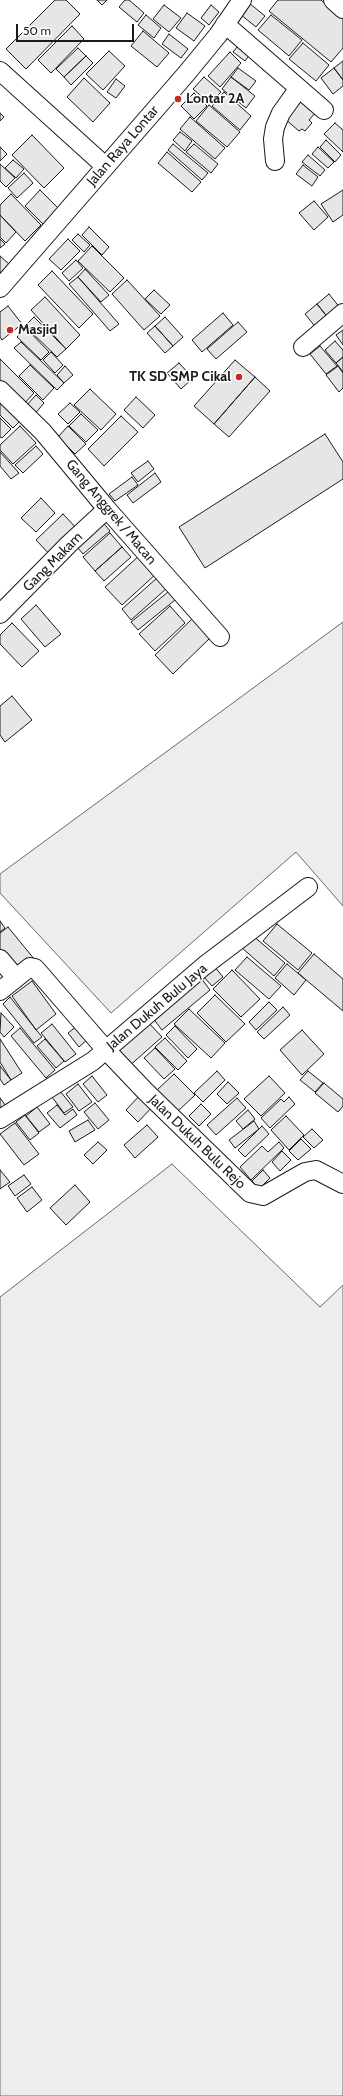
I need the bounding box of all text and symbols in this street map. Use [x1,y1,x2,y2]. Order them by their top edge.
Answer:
scale bar [18,16,136,42]
text: 50 m [23,23,51,38]
place label: Lontar 2A [186,91,244,107]
marker: Lontar 2A [173,94,183,104]
street label: Jalan Raya Lontar [84,102,162,190]
place label: Masjid [18,322,57,338]
marker: Masjid [5,325,15,335]
place label: TK SD SMP Cikal [129,369,231,385]
marker: TK SD SMP Cikal [234,372,244,382]
street label: Gang Anggrek / Macan [62,456,160,568]
street label: Gang Makam [20,529,86,595]
street label: Jalan Dukuh Bulu Jaya [103,960,211,1054]
street label: Jalan Dukuh Bulu Rejo [145,1091,249,1193]

